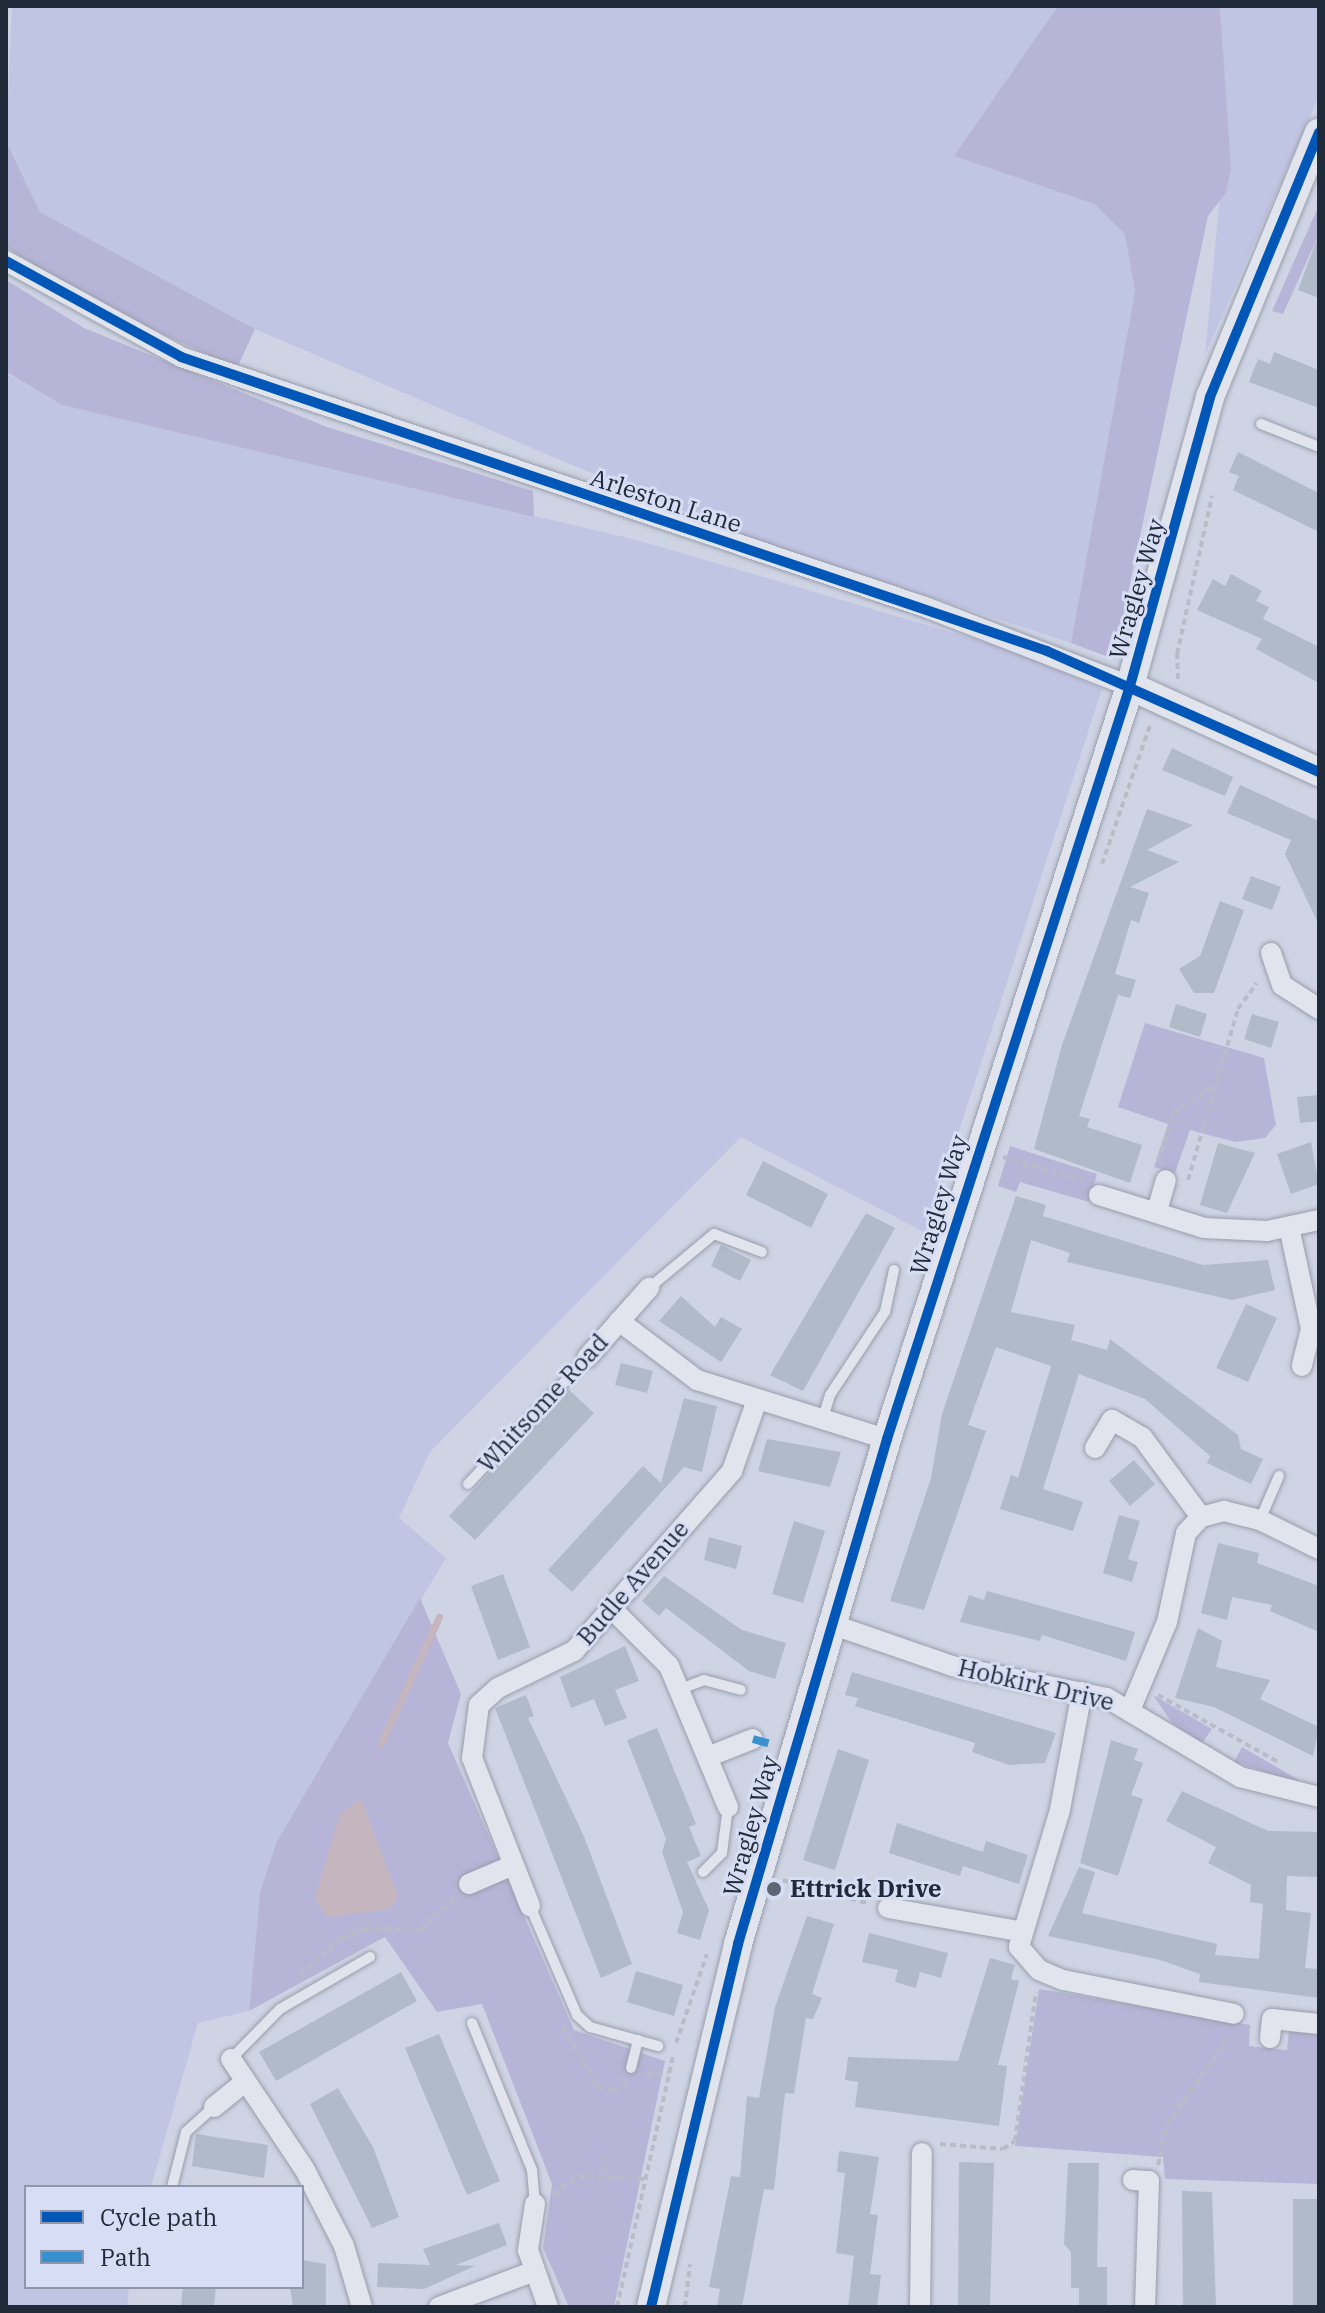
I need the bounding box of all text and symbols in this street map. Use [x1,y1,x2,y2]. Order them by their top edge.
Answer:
street label: Arleston Lane [587,463,745,539]
street label: Wragley Way [1103,515,1171,663]
street label: Wragley Way [904,1131,974,1279]
street label: Whitsome Road [472,1328,614,1478]
street label: Budle Avenue [571,1515,695,1651]
street label: Hobkirk Drive [955,1653,1117,1717]
street label: Wragley Way [717,1752,785,1900]
place label: Ettrick Drive [790,1875,942,1903]
marker: Ettrick Drive [765,1880,783,1898]
legend [24,2185,304,2289]
text: Cycle path [100,2201,217,2233]
text: Path [100,2241,151,2273]

